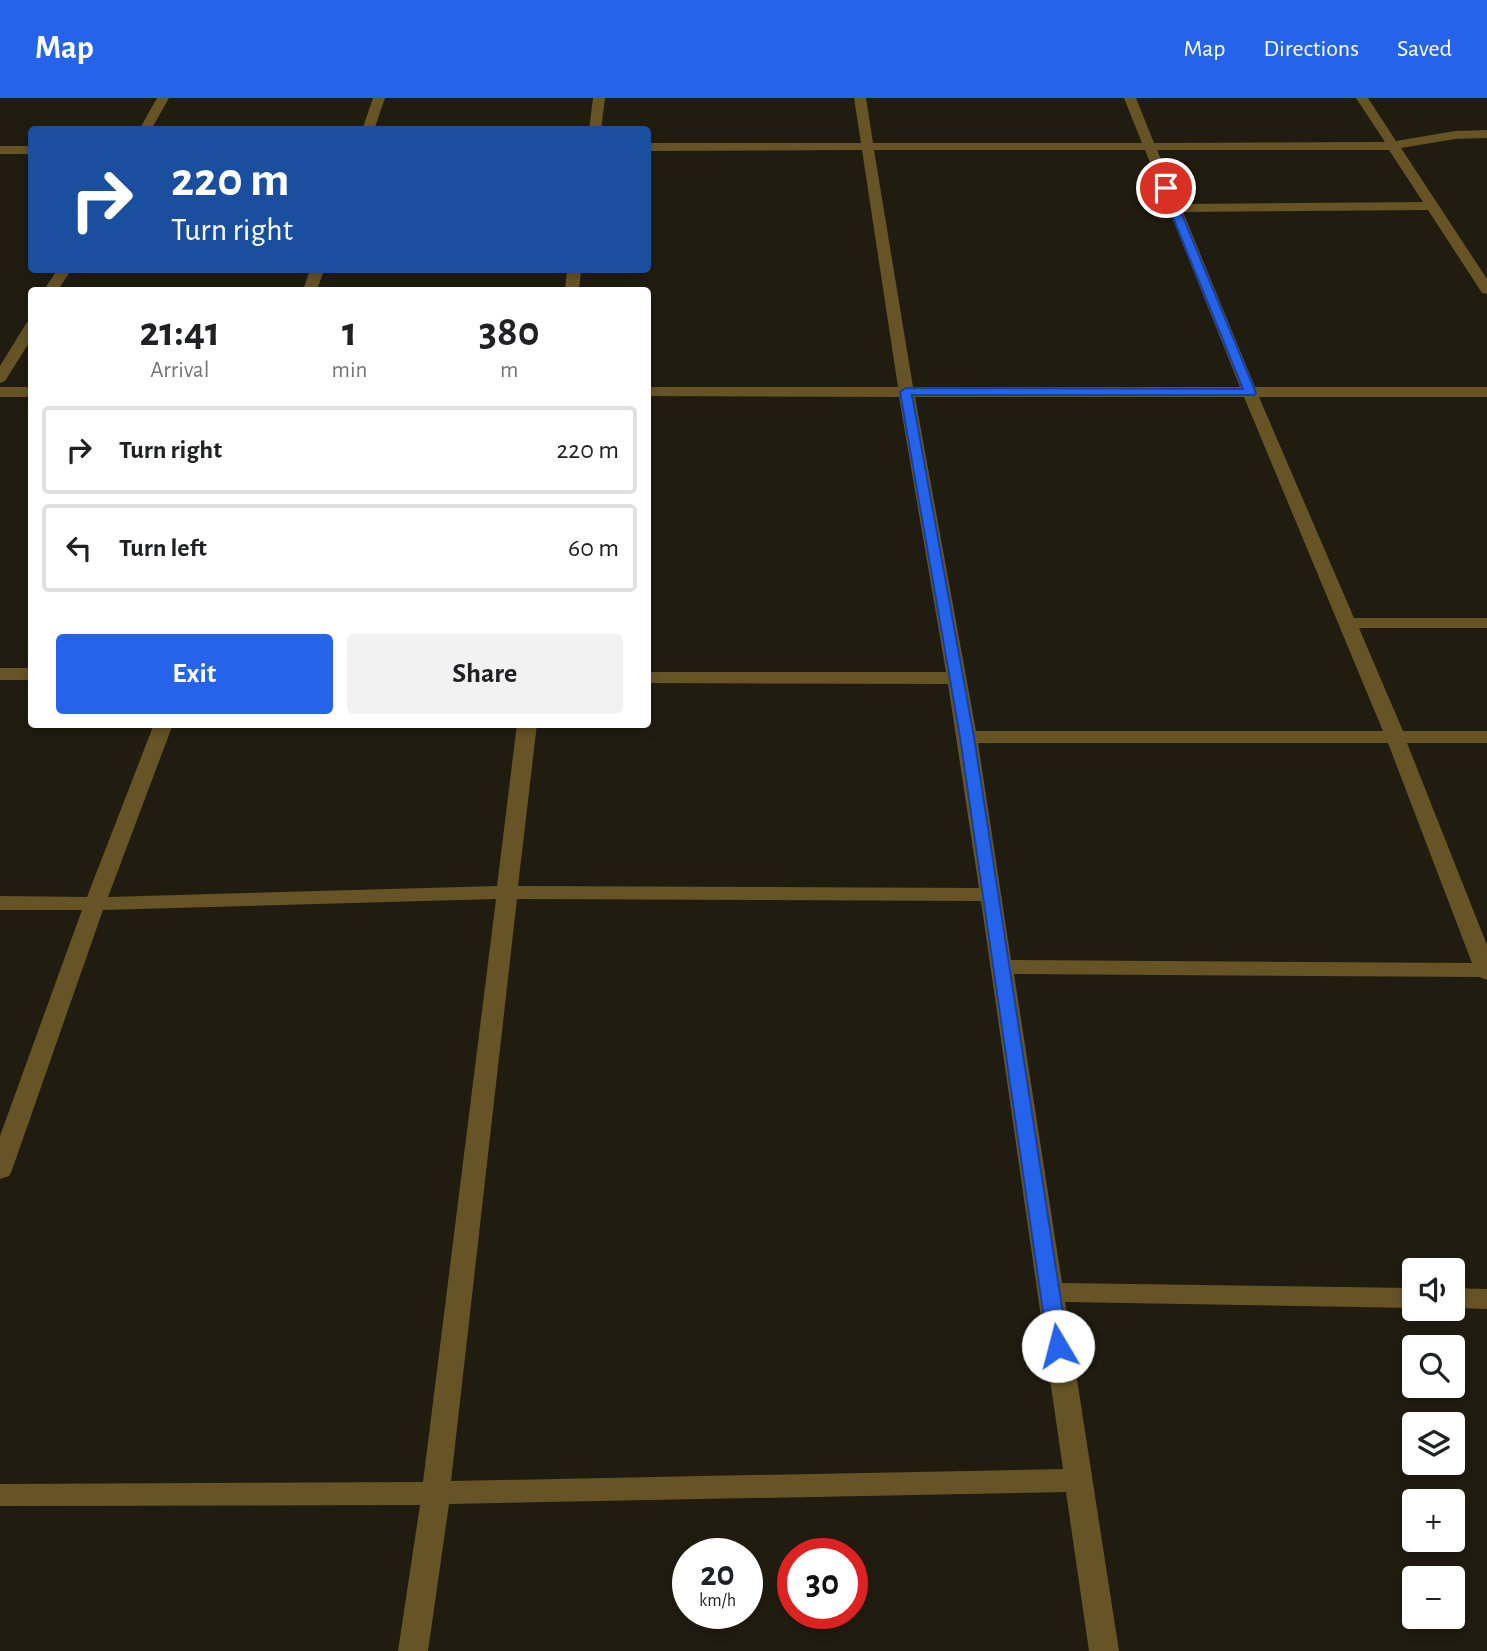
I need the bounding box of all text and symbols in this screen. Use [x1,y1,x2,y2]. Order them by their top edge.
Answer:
text: Map [35,32,94,65]
text: Map [1183,37,1225,61]
text: Directions [1263,37,1359,61]
text: Saved [1397,37,1452,61]
icon: right [56,154,147,245]
text: 220 m [171,156,290,205]
pin [1136,158,1196,218]
icon: arrive [1147,169,1185,207]
text: Turn right [171,214,293,246]
text: 21:41 [139,311,220,353]
text: 1 [342,311,357,353]
text: 380 [479,311,540,353]
text: Arrival [150,359,209,382]
text: min [332,359,367,382]
text: m [500,359,518,382]
icon: right [60,431,98,469]
text: Turn right [119,437,222,463]
text: 220 m [557,437,619,463]
icon: left [60,529,98,567]
text: Turn left [119,535,207,561]
text: 60 m [568,535,619,561]
button: Exit [56,634,333,714]
button: Share [347,634,623,714]
map controls [1402,1258,1465,1629]
button: sound [1402,1258,1465,1321]
position arrow [1021,1309,1095,1383]
button: search [1402,1335,1465,1398]
button: layers [1402,1412,1465,1475]
button: + [1402,1489,1465,1552]
speed limit sign: 30 [777,1538,868,1629]
text: 20 [700,1557,735,1592]
button: − [1402,1566,1465,1629]
text: km/h [699,1592,736,1610]

